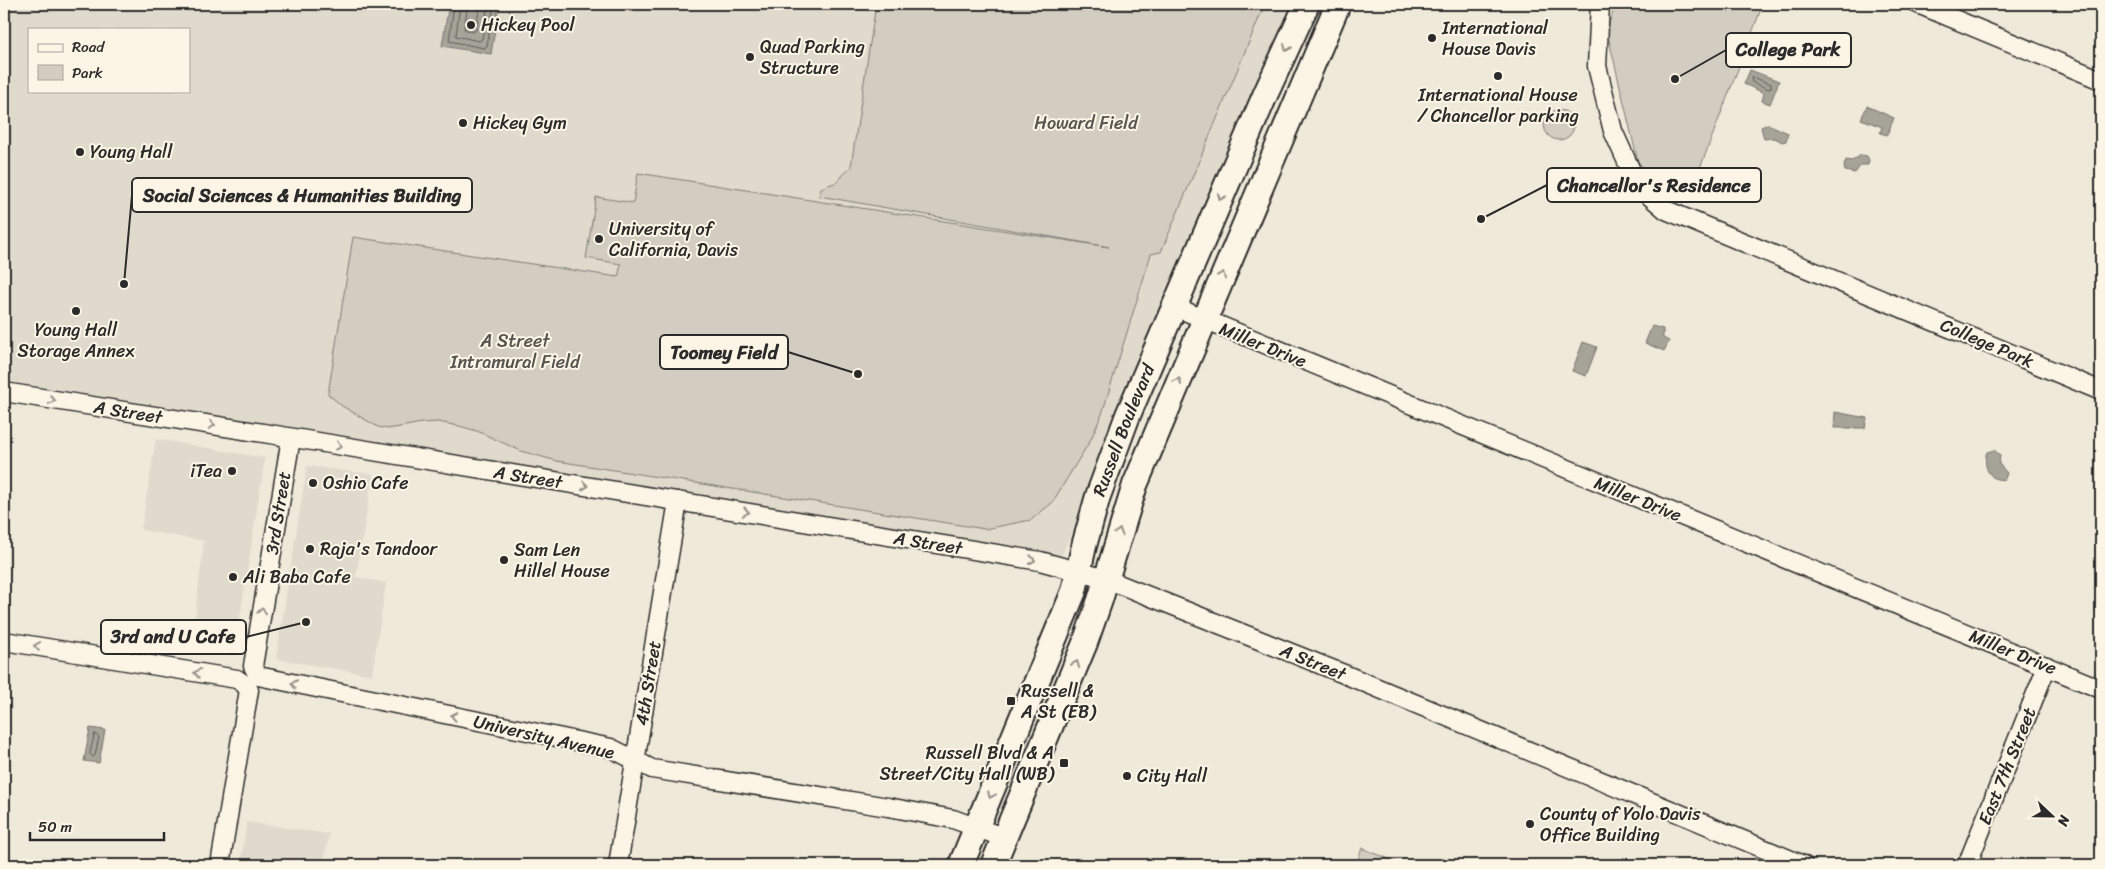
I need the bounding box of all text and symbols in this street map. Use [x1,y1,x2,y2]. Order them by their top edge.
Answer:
place label: Hickey Pool [481,9,575,41]
place label: International House Davis [1441,12,1549,65]
marker: Hickey Pool [465,19,477,31]
legend [28,28,190,92]
place label: Quad Parking Structure [760,31,865,84]
marker: International House Davis [1426,32,1438,44]
callout: College Park [1726,33,1851,67]
text: College Park [1735,33,1841,66]
text: Road [72,34,105,60]
one-way arrow [1282,43,1293,52]
marker: Quad Parking Structure [744,51,756,63]
text: Park [72,60,103,86]
marker: International House / Chancellor parking [1492,70,1504,82]
place label: International House / Chancellor parking [1417,79,1579,132]
place label: Hickey Gym [473,107,567,139]
park label: Howard Field [1034,107,1139,139]
marker: Hickey Gym [457,117,469,129]
place label: Young Hall [90,136,173,168]
marker: Young Hall [74,146,86,158]
callout: Chancellor's Residence [1547,168,1761,202]
text: Chancellor's Residence [1556,169,1751,202]
callout: Social Sciences & Humanities Building [132,178,472,212]
text: Social Sciences & Humanities Building [142,179,462,212]
one-way arrow [1217,192,1228,201]
place label: University of California, Davis [609,213,739,266]
marker: University of California, Davis [593,233,605,245]
one-way arrow [1216,271,1227,280]
marker: Young Hall Storage Annex [70,305,82,317]
street label: College Park [1935,309,2039,377]
street label: Miller Drive [1214,313,1312,377]
place label: Young Hall Storage Annex [18,314,135,367]
park label: A Street Intramural Field [449,325,581,378]
callout: Toomey Field [660,335,788,369]
text: Toomey Field [670,336,780,369]
street label: Russell Boulevard [1083,357,1165,501]
one-way arrow [1172,377,1183,386]
street label: A Street [91,391,165,433]
one-way arrow [47,395,56,405]
one-way arrow [209,419,217,430]
one-way arrow [334,440,343,450]
place label: iTea [190,455,222,487]
street label: A Street [491,456,565,498]
marker: iTea [226,465,238,477]
place label: Oshio Cafe [323,467,409,499]
street label: Miller Drive [1589,467,1687,531]
street label: 3rd Street [256,469,300,557]
marker: Oshio Cafe [307,477,319,489]
one-way arrow [582,480,590,491]
one-way arrow [741,507,750,517]
street label: A Street [891,522,965,564]
one-way arrow [1114,528,1124,537]
place label: Raja's Tandoor [320,533,439,565]
place label: Sam Len Hillel House [514,534,610,587]
marker: Raja's Tandoor [304,543,316,555]
marker: Sam Len Hillel House [498,554,510,566]
one-way arrow [1028,554,1036,564]
place label: Ali Baba Cafe [242,561,351,593]
marker: Ali Baba Cafe [227,571,239,583]
one-way arrow [256,607,267,615]
callout: 3rd and U Cafe [101,620,246,654]
text: 3rd and U Cafe [110,620,236,653]
street label: Miller Drive [1964,620,2062,684]
street label: A Street [1274,634,1352,690]
street label: 4th Street [626,638,671,728]
one-way arrow [33,642,41,652]
one-way arrow [1071,660,1081,668]
one-way arrow [193,668,202,678]
place label: Russell & A St (EB) [1020,675,1097,728]
one-way arrow [290,679,299,689]
marker: Russell & A St (EB) [1005,695,1017,707]
street label: East 7th Street [1969,702,2045,830]
street label: University Avenue [470,705,618,769]
one-way arrow [449,711,458,722]
place label: Russell Blvd & A Street/City Hall (WB) [879,737,1056,790]
marker: Russell Blvd & A Street/City Hall (WB) [1058,757,1070,769]
place label: City Hall [1137,760,1208,792]
marker: City Hall [1121,770,1133,782]
one-way arrow [986,790,997,799]
north arrow [2028,792,2078,842]
place label: County of Yolo Davis Office Building [1540,798,1701,851]
scale bar [30,809,164,841]
text: N [2050,811,2077,830]
text: 50 m [38,814,73,840]
marker: County of Yolo Davis Office Building [1524,818,1536,830]

